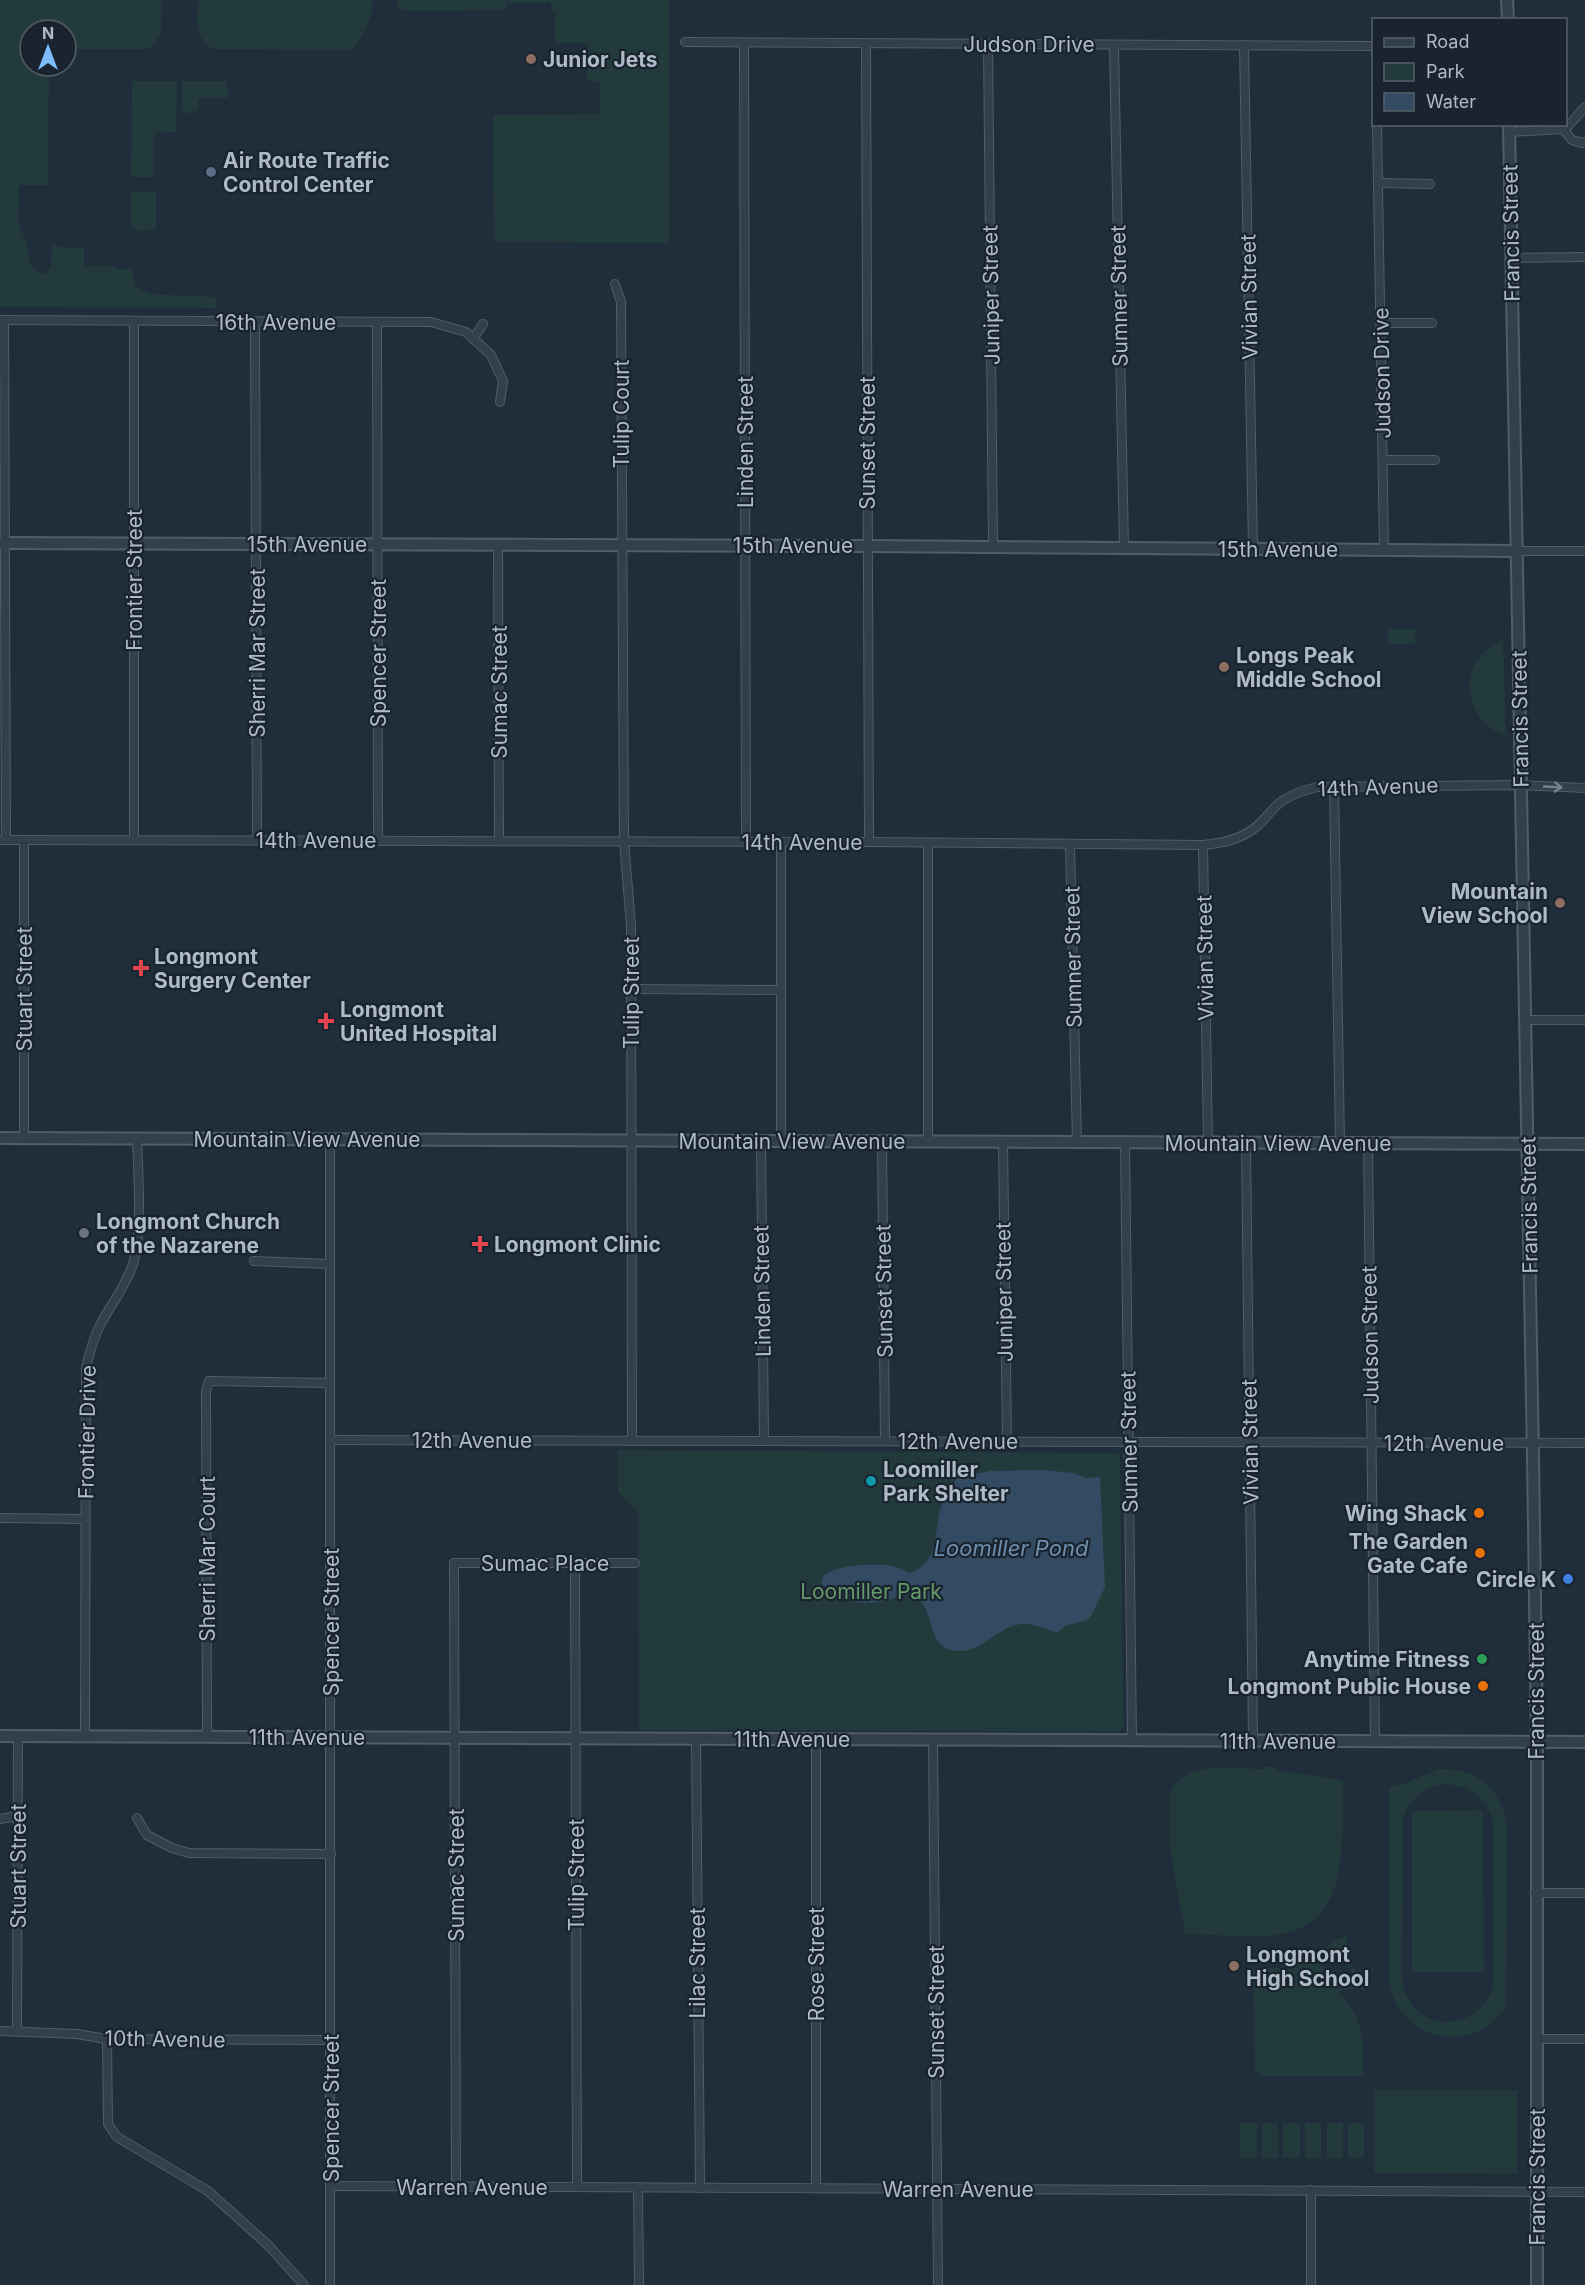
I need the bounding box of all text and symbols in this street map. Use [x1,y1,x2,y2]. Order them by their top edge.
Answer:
north arrow [18,18,78,78]
legend [1372,18,1567,126]
text: N [42,23,54,43]
text: Road [1426,31,1469,52]
street label: Judson Drive [963,32,1095,57]
place label: Junior Jets [543,47,658,72]
marker: Junior Jets [524,52,538,66]
text: Park [1426,61,1465,82]
text: Water [1426,91,1476,112]
place label: Air Route Traffic Control Center [223,148,390,197]
street label: Francis Street [1497,164,1525,302]
marker: Air Route Traffic Control Center [204,165,218,179]
street label: Juniper Street [977,225,1005,365]
street label: Sumner Street [1105,225,1133,367]
street label: Vivian Street [1235,234,1263,360]
street label: Judson Drive [1368,307,1396,439]
street label: 16th Avenue [216,310,336,335]
street label: Tulip Court [609,359,634,468]
street label: Linden Street [733,376,758,508]
street label: Sunset Street [855,376,880,510]
street label: Frontier Street [122,509,147,651]
street label: 15th Avenue [247,532,367,557]
street label: 15th Avenue [733,533,853,558]
street label: 15th Avenue [1218,537,1338,562]
street label: Sherri Mar Street [245,568,270,738]
street label: Spencer Street [366,579,391,727]
street label: Sumac Street [487,625,512,759]
place label: Longs Peak Middle School [1236,643,1382,692]
street label: Francis Street [1506,650,1534,788]
marker: Longs Peak Middle School [1217,660,1231,674]
street label: 14th Avenue [1317,772,1439,802]
one-way arrow [1543,781,1563,792]
street label: 14th Avenue [255,828,377,853]
street label: 14th Avenue [741,830,863,855]
place label: Mountain View School [1421,879,1548,928]
street label: Sumner Street [1059,886,1087,1028]
street label: Vivian Street [1191,895,1219,1021]
marker: Mountain View School [1553,896,1567,910]
street label: Stuart Street [12,926,37,1051]
street label: Tulip Street [619,937,644,1049]
place label: Longmont Surgery Center [154,944,311,993]
marker: Longmont Surgery Center [132,959,150,977]
place label: Longmont United Hospital [340,997,497,1046]
marker: Longmont United Hospital [317,1012,335,1030]
street label: Mountain View Avenue [194,1127,420,1152]
street label: Mountain View Avenue [679,1129,905,1154]
street label: Mountain View Avenue [1165,1131,1391,1156]
street label: Francis Street [1515,1136,1543,1274]
place label: Longmont Church of the Nazarene [96,1209,280,1258]
street label: Juniper Street [990,1222,1018,1362]
street label: Sunset Street [870,1224,898,1358]
street label: Linden Street [748,1225,776,1357]
marker: Longmont Church of the Nazarene [77,1226,91,1240]
place label: Longmont Clinic [494,1232,661,1257]
marker: Longmont Clinic [471,1235,489,1253]
street label: Judson Street [1356,1265,1384,1404]
street label: Frontier Drive [73,1365,101,1499]
street label: Sumner Street [1115,1371,1143,1513]
street label: Vivian Street [1236,1379,1264,1505]
street label: 12th Avenue [412,1428,532,1453]
street label: 12th Avenue [898,1429,1018,1454]
street label: 12th Avenue [1384,1431,1504,1456]
place label: Loomiller Park Shelter [883,1457,1009,1506]
marker: Loomiller Park Shelter [864,1474,878,1488]
street label: Sherri Mar Court [195,1476,220,1642]
place label: Wing Shack [1345,1501,1468,1526]
marker: Wing Shack [1472,1506,1486,1520]
place label: The Garden Gate Cafe [1349,1529,1468,1578]
water label: Loomiller Pond [934,1535,1089,1561]
marker: The Garden Gate Cafe [1473,1546,1487,1560]
street label: Spencer Street [319,1548,344,1696]
street label: Sumac Place [481,1551,609,1576]
place label: Circle K [1476,1567,1556,1592]
marker: Circle K [1561,1572,1575,1586]
park label: Loomiller Park [800,1579,942,1604]
street label: Francis Street [1524,1622,1549,1760]
place label: Anytime Fitness [1304,1647,1470,1672]
marker: Anytime Fitness [1475,1652,1489,1666]
place label: Longmont Public House [1228,1674,1471,1699]
marker: Longmont Public House [1476,1679,1490,1693]
street label: 11th Avenue [249,1725,365,1750]
street label: 11th Avenue [734,1727,850,1752]
street label: 11th Avenue [1220,1729,1336,1754]
street label: Stuart Street [6,1803,31,1928]
street label: Sumac Street [444,1808,469,1942]
street label: Tulip Street [564,1819,589,1931]
street label: Lilac Street [685,1907,710,2019]
street label: Rose Street [804,1907,829,2021]
place label: Longmont High School [1246,1942,1369,1991]
street label: Sunset Street [924,1945,949,2079]
marker: Longmont High School [1227,1959,1241,1973]
street label: 10th Avenue [104,2025,226,2053]
street label: Spencer Street [319,2034,344,2182]
street label: Francis Street [1525,2108,1550,2246]
street label: Warren Avenue [396,2175,548,2200]
street label: Warren Avenue [882,2177,1034,2202]

